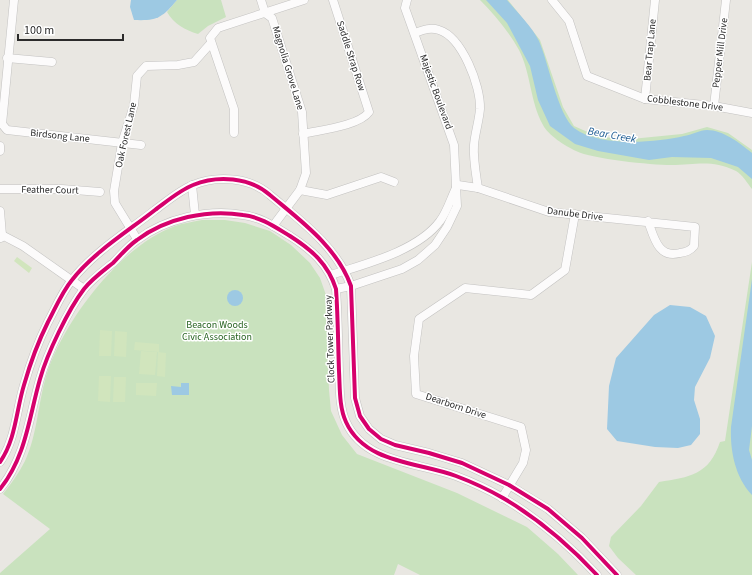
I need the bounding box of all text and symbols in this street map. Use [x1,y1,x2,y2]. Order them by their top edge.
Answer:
scale bar [18,16,123,42]
street label: Pepper Mill Drive [709,17,731,89]
street label: Bear Trap Lane [640,18,660,82]
street label: Saddle Strap Row [333,19,369,93]
text: 100 m [24,22,54,39]
street label: Magnolia Grove Lane [269,24,307,112]
street label: Majestic Boulevard [416,53,456,131]
street label: Cobblestone Drive [646,91,724,115]
street label: Oak Forest Lane [112,101,140,169]
water label: Bear Creek [587,123,638,147]
street label: Birdsong Lane [30,126,90,146]
street label: Feather Court [21,183,79,198]
street label: Danube Drive [546,204,604,224]
street label: Clock Tower Parkway [321,294,339,383]
park label: Beacon Woods Civic Association [182,318,252,344]
street label: Dearborn Drive [424,390,488,422]

